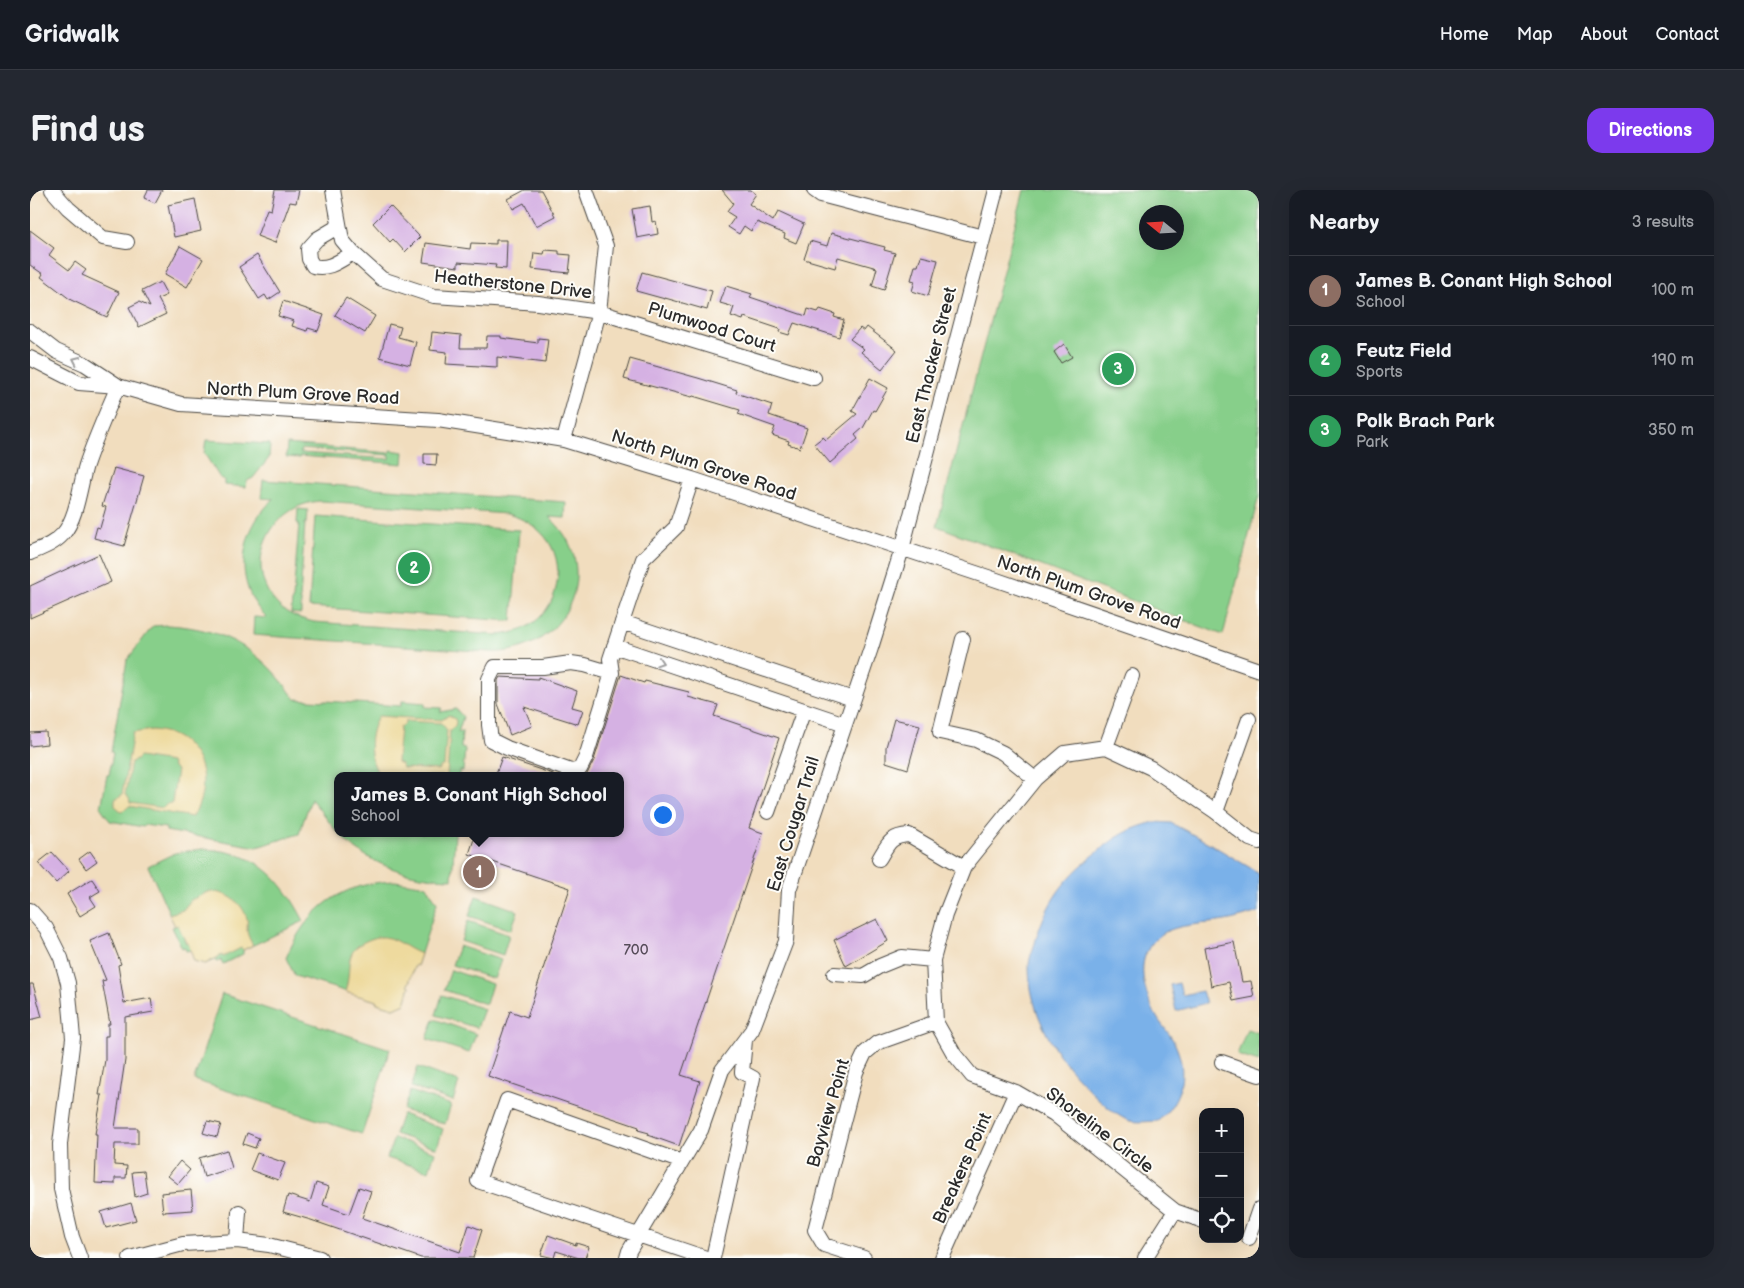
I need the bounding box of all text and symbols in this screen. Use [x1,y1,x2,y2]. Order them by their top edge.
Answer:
text: Gridwalk [25,20,119,49]
text: Home [1440,24,1489,45]
text: Map [1517,24,1553,45]
text: About [1581,24,1628,45]
text: Contact [1656,24,1719,45]
button: Directions [1587,108,1714,153]
text: Find us [30,109,145,152]
north arrow [1139,205,1184,250]
text: Nearby [1309,210,1379,235]
text: 3 results [1632,213,1694,232]
street label: Heatherstone Drive [433,266,593,303]
text: James B. Conant High School [1356,270,1612,293]
text: 1 [1322,281,1328,300]
text: 100 m [1651,281,1694,300]
street label: East Thacker Street [902,284,961,446]
text: School [1356,293,1405,312]
street label: Plumwood Court [645,298,779,357]
text: Feutz Field [1356,340,1452,363]
pin: 3 [1102,350,1134,388]
text: 2 [1320,351,1330,370]
text: 190 m [1652,351,1694,370]
one-way arrow [73,356,82,366]
text: Sports [1356,363,1403,382]
street label: North Plum Grove Road [206,378,400,409]
text: Polk Brach Park [1356,410,1495,433]
text: 3 [1320,421,1330,440]
text: 350 m [1648,421,1694,440]
street label: North Plum Grove Road [609,426,799,505]
text: Park [1356,433,1388,452]
pin: 2 [398,549,430,587]
street label: North Plum Grove Road [994,551,1184,634]
one-way arrow [655,656,664,666]
street label: East Cougar Trail [763,754,824,894]
popup [334,772,624,837]
text: James B. Conant High School [351,784,607,807]
your location [650,802,676,828]
text: School [351,807,400,826]
pin: 1 [463,853,495,891]
house number: 700 [623,941,649,960]
street label: Bayview Point [803,1056,854,1170]
street label: Shoreline Circle [1042,1083,1158,1178]
map controls [1199,1108,1244,1243]
button: + [1199,1108,1244,1153]
street label: Breakers Point [929,1109,997,1227]
button: − [1199,1153,1244,1198]
button: locate [1199,1198,1244,1243]

